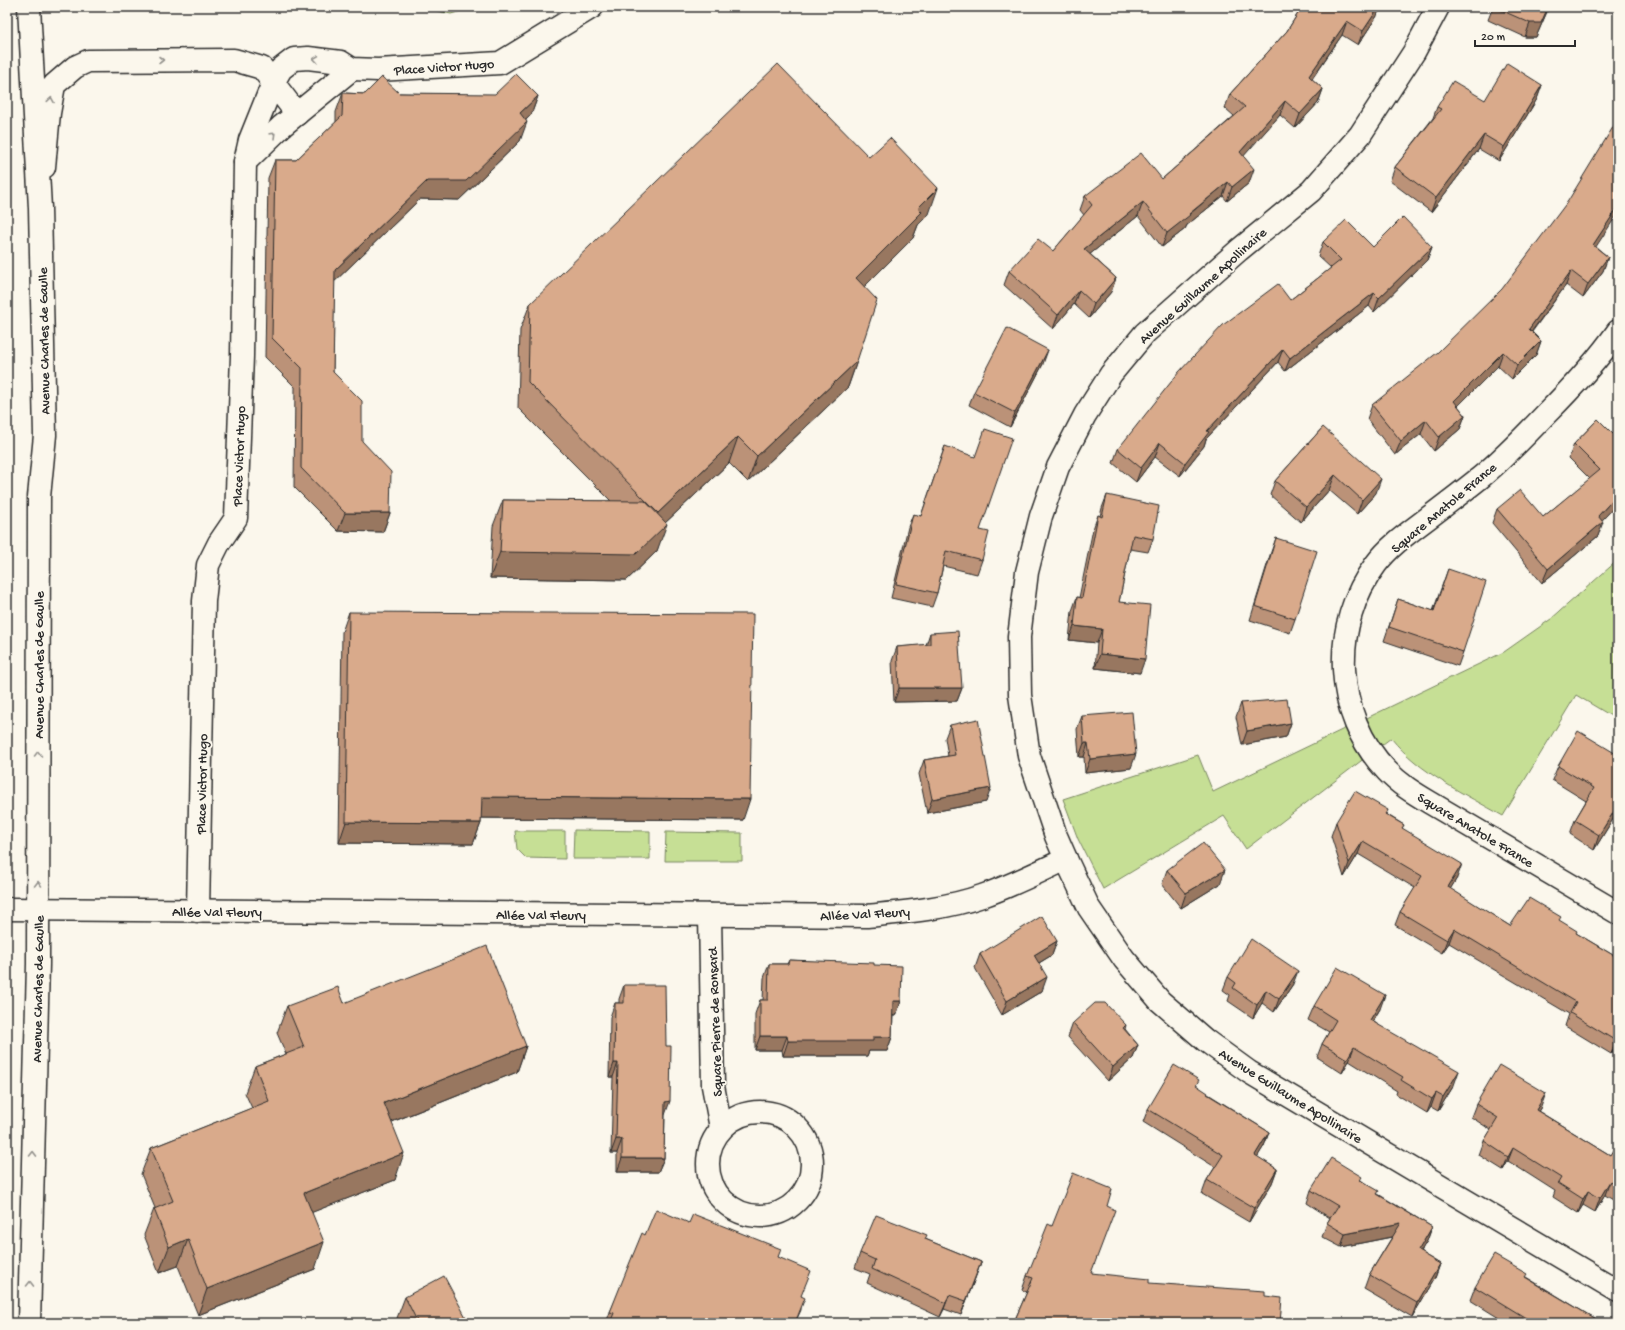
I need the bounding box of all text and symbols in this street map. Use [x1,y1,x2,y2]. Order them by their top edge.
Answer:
scale bar [1475,22,1575,48]
text: 20 m [1481,31,1506,45]
one-way arrow [313,55,319,64]
one-way arrow [158,56,164,64]
street label: Place Victor Hugo [392,57,495,81]
one-way arrow [46,97,55,103]
one-way arrow [268,132,276,140]
street label: Avenue Guillaume Apollinaire [1136,224,1272,349]
street label: Avenue Charles de Gaulle [36,266,55,415]
street label: Place Victor Hugo [230,406,251,508]
street label: Square Anatole France [1388,459,1501,558]
street label: Avenue Charles de Gaulle [32,591,49,739]
street label: Place Victor Hugo [194,734,213,835]
one-way arrow [34,751,42,757]
street label: Square Anatole France [1414,790,1537,873]
one-way arrow [34,881,42,887]
street label: Allée Val Fleury [172,905,262,922]
street label: Allée Val Fleury [820,905,911,926]
street label: Allée Val Fleury [496,908,586,925]
street label: Avenue Charles de Gaulle [30,914,49,1063]
street label: Square Pierre de Ronsard [705,945,728,1097]
street label: Avenue Guillaume Apollinaire [1215,1046,1365,1149]
one-way arrow [29,1151,37,1157]
one-way arrow [26,1281,34,1287]

